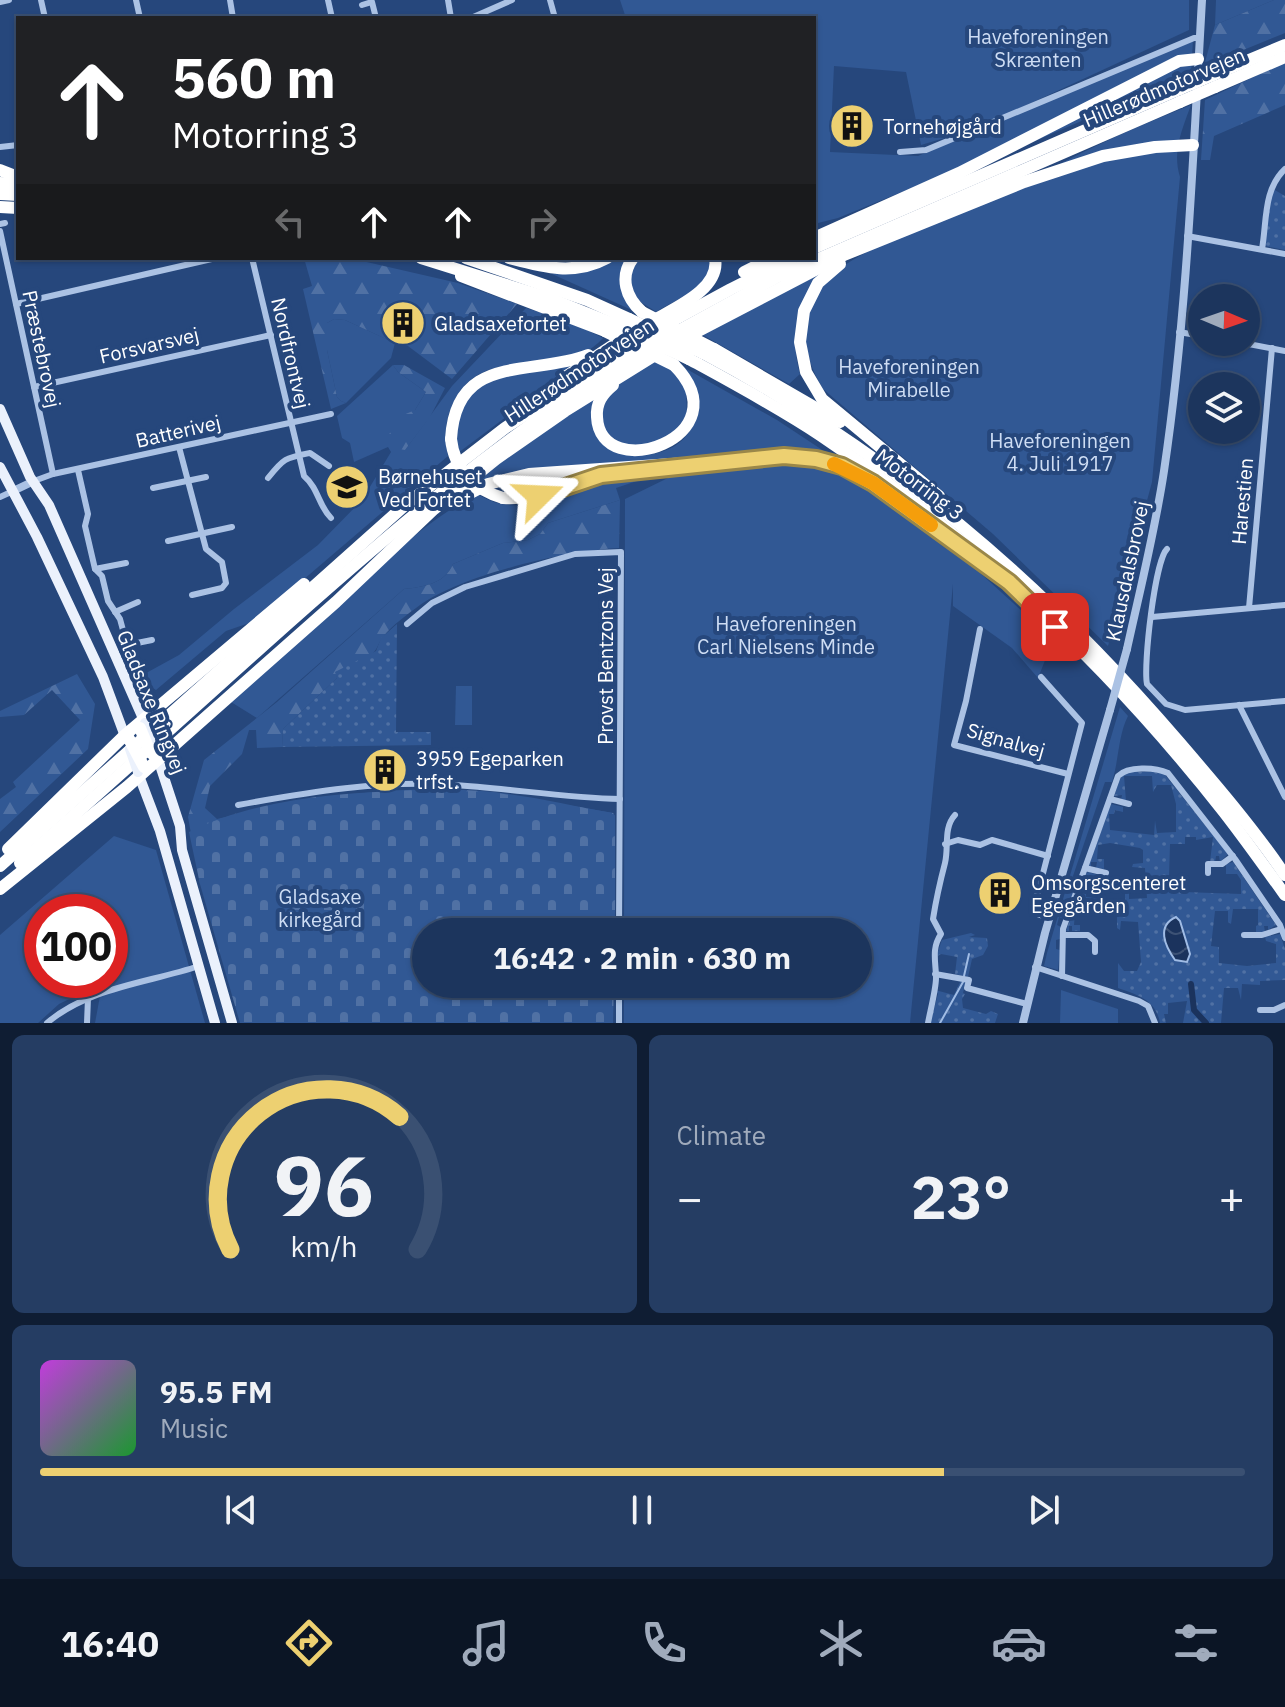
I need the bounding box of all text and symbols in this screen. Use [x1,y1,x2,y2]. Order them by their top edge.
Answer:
park label: Haveforeningen Skrænten [967,23,1109,73]
text: 560 m [172,41,336,113]
street label: Hillerødmotorvejen [1079,41,1249,133]
icon: ahead [40,48,144,152]
building icon: Tornehøjgård [828,102,876,150]
text: Motorring 3 [172,111,359,158]
place label: Tornehøjgård [883,113,1002,140]
icon: left [268,200,312,244]
icon: ahead [352,200,396,244]
icon: ahead [436,200,480,244]
icon: right [520,200,564,244]
north arrow [1188,284,1260,356]
map controls [1188,284,1260,444]
street label: Præstebrovej [16,288,68,410]
street label: Nordfrontvej [265,295,317,411]
building icon: Gladsaxefortet [379,299,427,347]
place label: Gladsaxefortet [434,310,567,337]
street label: Hillerødmotorvejen [499,311,659,429]
street label: Forsvarsvej [96,320,202,370]
park label: Haveforeningen Mirabelle [838,353,980,403]
button: layers [1188,372,1260,444]
street label: Batterivej [133,408,223,454]
park label: Haveforeningen 4. Juli 1917 [989,427,1131,477]
street label: Motorring 3 [870,442,970,526]
position arrow [497,454,581,538]
street label: Harestien [1225,456,1259,546]
school or university icon: Børnehuset Ved Fortet [323,463,371,511]
place label: Børnehuset Ved Fortet [378,463,483,513]
street label: Klausdalsbrovej [1099,498,1155,644]
street label: Provst Bentzons Vej [592,567,619,745]
pin [1021,593,1089,661]
icon: arrive [1033,605,1077,649]
park label: Haveforeningen Carl Nielsens Minde [697,610,875,660]
street label: Gladsaxe Ringvej [111,626,193,778]
street label: Signalvej [964,716,1048,764]
place label: 3959 Egeparken trfst. [416,745,564,795]
building icon: 3959 Egeparken trfst. [361,746,409,794]
building icon: Omsorgscenteret Egegården [976,869,1024,917]
place label: Omsorgscenteret Egegården [1031,869,1186,919]
park label: Gladsaxe kirkegård [278,883,362,933]
speed limit sign: 100 [24,894,128,998]
text: 16:42 · 2 min · 630 m [493,938,791,977]
text: Climate [677,1118,766,1152]
text: 96 [274,1131,374,1239]
text: 23° [911,1157,1011,1236]
text: − [677,1169,703,1226]
text: + [1219,1169,1245,1226]
text: km/h [291,1228,358,1265]
text: 95.5 FM [160,1372,273,1411]
text: Music [160,1411,228,1445]
icon: previous [219,1488,263,1532]
icon: pause [620,1488,664,1532]
icon: next [1022,1488,1066,1532]
icon: directions [281,1615,337,1671]
icon: music [458,1615,514,1671]
icon: phone [636,1615,692,1671]
icon: climate [813,1615,869,1671]
icon: car [991,1615,1047,1671]
icon: filters [1168,1615,1224,1671]
text: 16:40 [61,1620,159,1667]

